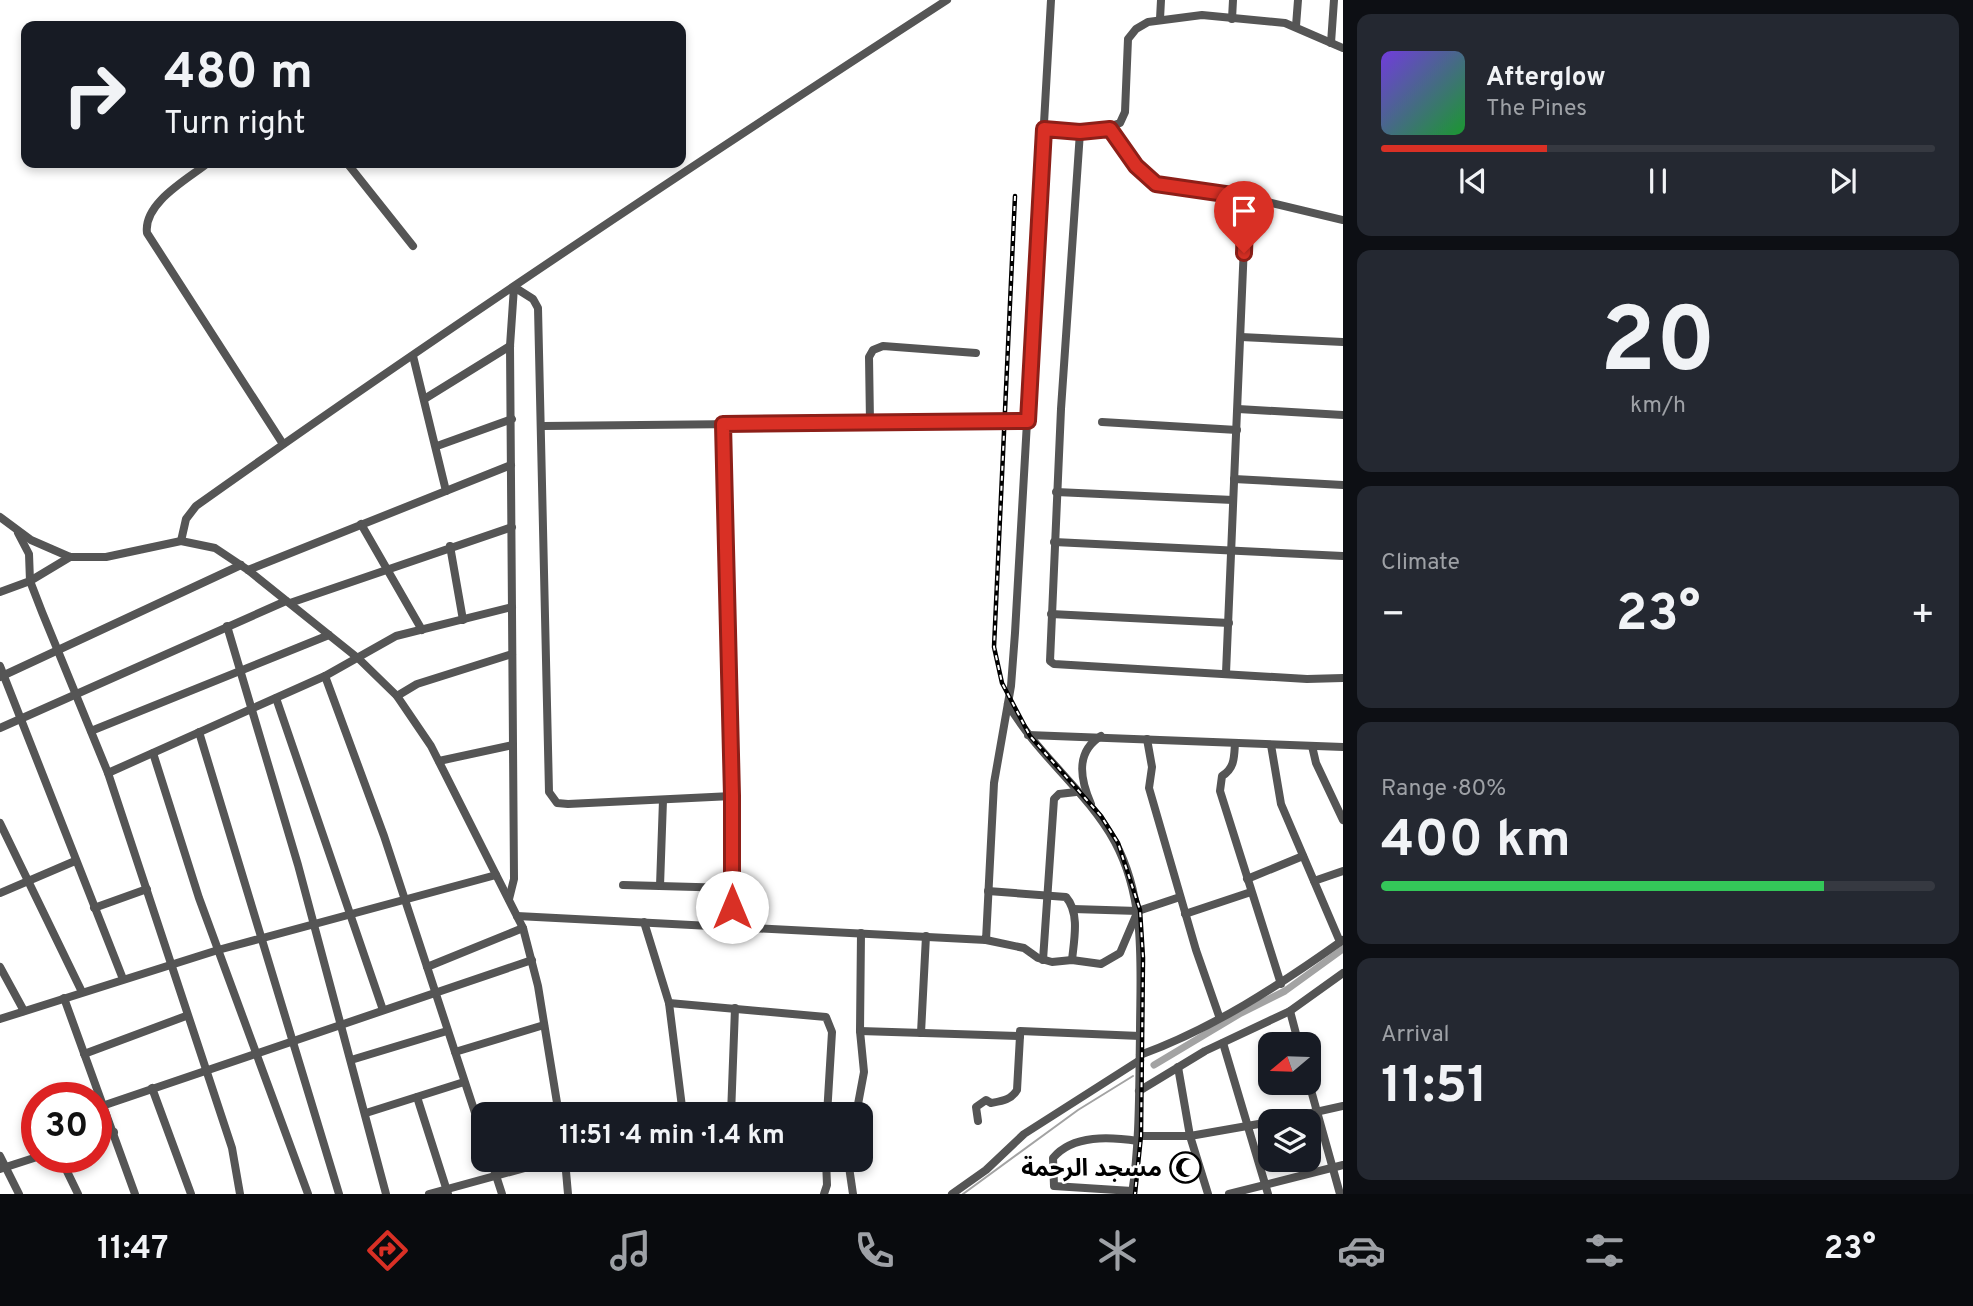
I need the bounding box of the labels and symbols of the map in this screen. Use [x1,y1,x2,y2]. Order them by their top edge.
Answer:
pin [1214,181,1274,253]
position arrow [695,870,769,944]
north arrow [1258,1032,1321,1096]
speed limit sign: 30 [21,1082,112,1173]
mosque icon: مسجد الرحمة [1168,1151,1202,1185]
place label: مسجد الرحمة [1021,1155,1162,1185]

